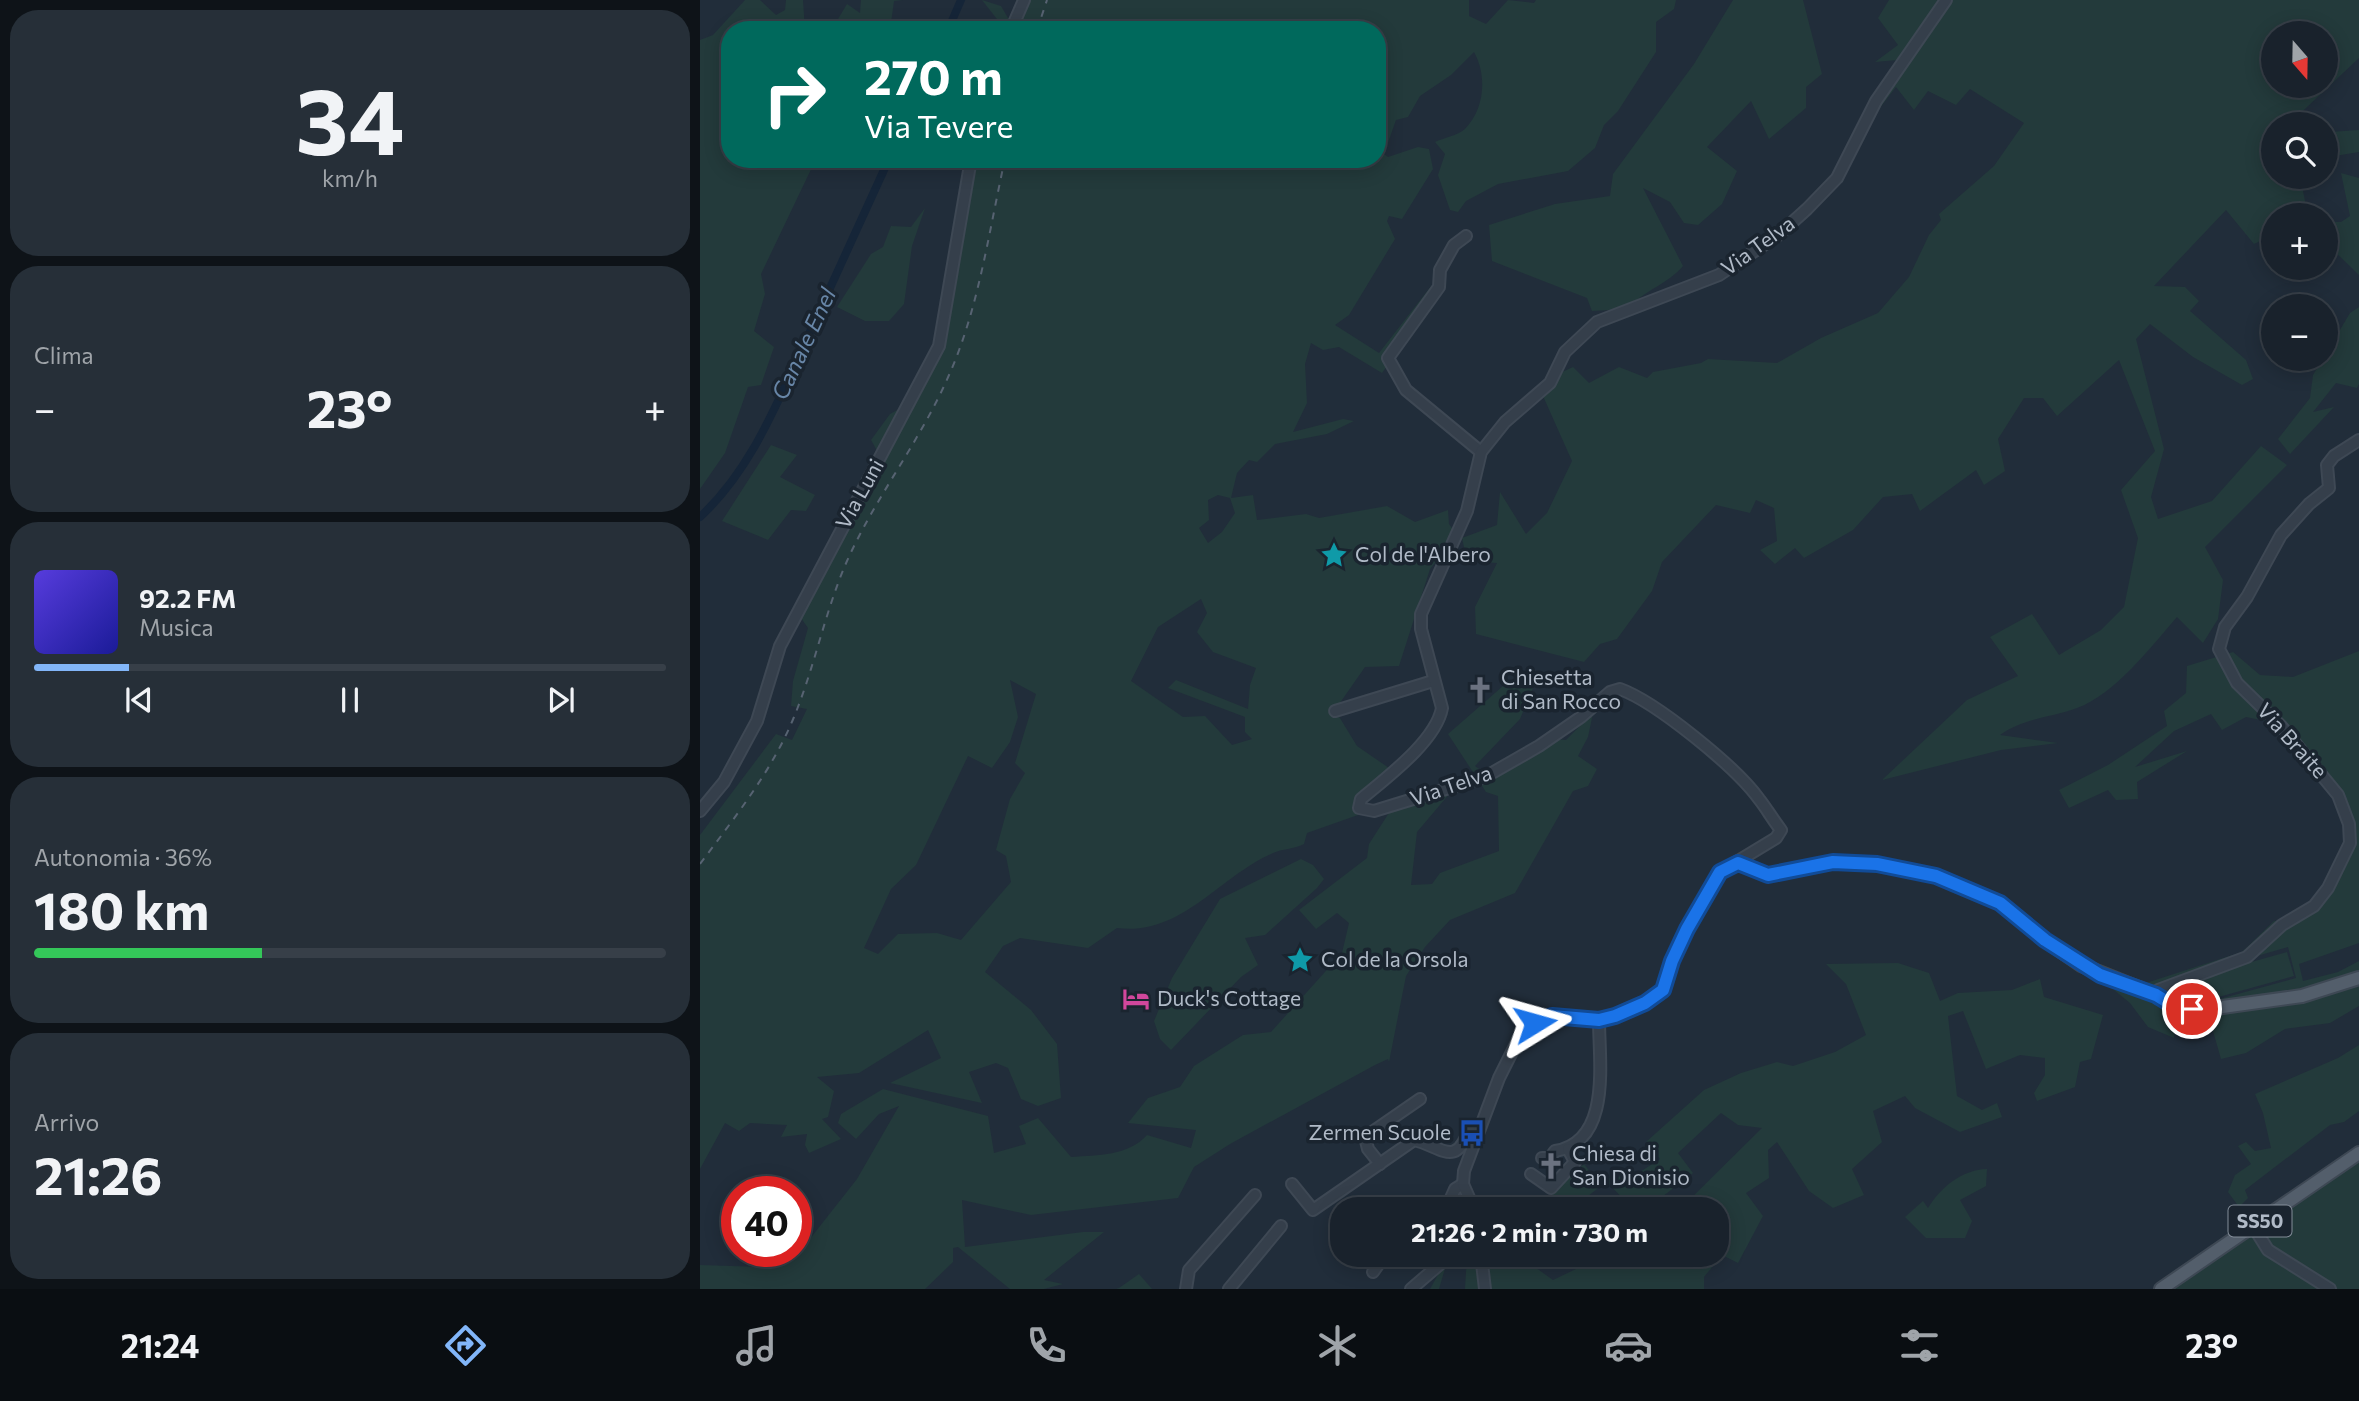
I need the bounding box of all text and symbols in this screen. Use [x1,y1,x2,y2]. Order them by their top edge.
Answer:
north arrow [2261,21,2338,98]
map controls [2261,21,2338,371]
text: 270 m [864,45,1003,105]
icon: right [749,49,840,140]
text: 34 [296,62,404,174]
text: Via Tevere [864,105,1013,145]
button: search [2261,112,2338,189]
text: km/h [322,164,378,192]
button: + [2261,203,2338,280]
street label: Via Telva [1716,210,1799,280]
water label: Canale Enel [765,282,842,404]
button: − [2261,294,2338,371]
text: Clima [34,341,94,369]
text: 23° [307,375,393,439]
text: − [34,384,56,431]
text: + [644,384,666,431]
street label: Via Luni [829,454,888,533]
place icon: Col de l'Albero [1319,540,1349,570]
place label: Col de l'Albero [1355,541,1491,566]
text: 92.2 FM [139,582,236,613]
text: Musica [139,613,214,641]
place label: Chiesetta di San Rocco [1501,664,1621,713]
church icon: Chiesetta di San Rocco [1465,675,1495,705]
icon: previous [120,681,158,719]
icon: pause [331,681,369,719]
icon: next [542,681,580,719]
street label: Via Braite [2253,697,2333,783]
street label: Via Telva [1406,759,1495,810]
text: Autonomia · 36% [34,843,212,871]
text: 180 km [34,877,209,941]
place icon: Col de la Orsola [1285,945,1315,975]
place label: Col de la Orsola [1321,946,1468,971]
pin [2162,979,2222,1039]
hotel icon: Duck's Cottage [1121,984,1151,1014]
place label: Duck's Cottage [1157,985,1301,1010]
position arrow [1498,986,1572,1060]
icon: arrive [2173,990,2211,1028]
text: Arrivo [34,1108,99,1136]
bus stop icon: Zermen Scuole [1457,1118,1487,1148]
place label: Zermen Scuole [1309,1119,1451,1144]
place label: Chiesa di San Dionisio [1572,1140,1690,1189]
text: 21:26 [34,1142,162,1206]
church icon: Chiesa di San Dionisio [1536,1151,1566,1181]
speed limit sign: 40 [721,1176,812,1267]
road number: SS50 [2228,1205,2292,1236]
text: 21:26 · 2 min · 730 m [1411,1216,1648,1247]
icon: directions [441,1321,490,1370]
icon: music [732,1321,781,1370]
icon: phone [1022,1321,1071,1370]
icon: climate [1313,1321,1362,1370]
icon: car [1604,1321,1653,1370]
icon: filters [1895,1321,1944,1370]
text: 21:24 [121,1325,199,1365]
text: 23° [2185,1325,2238,1365]

